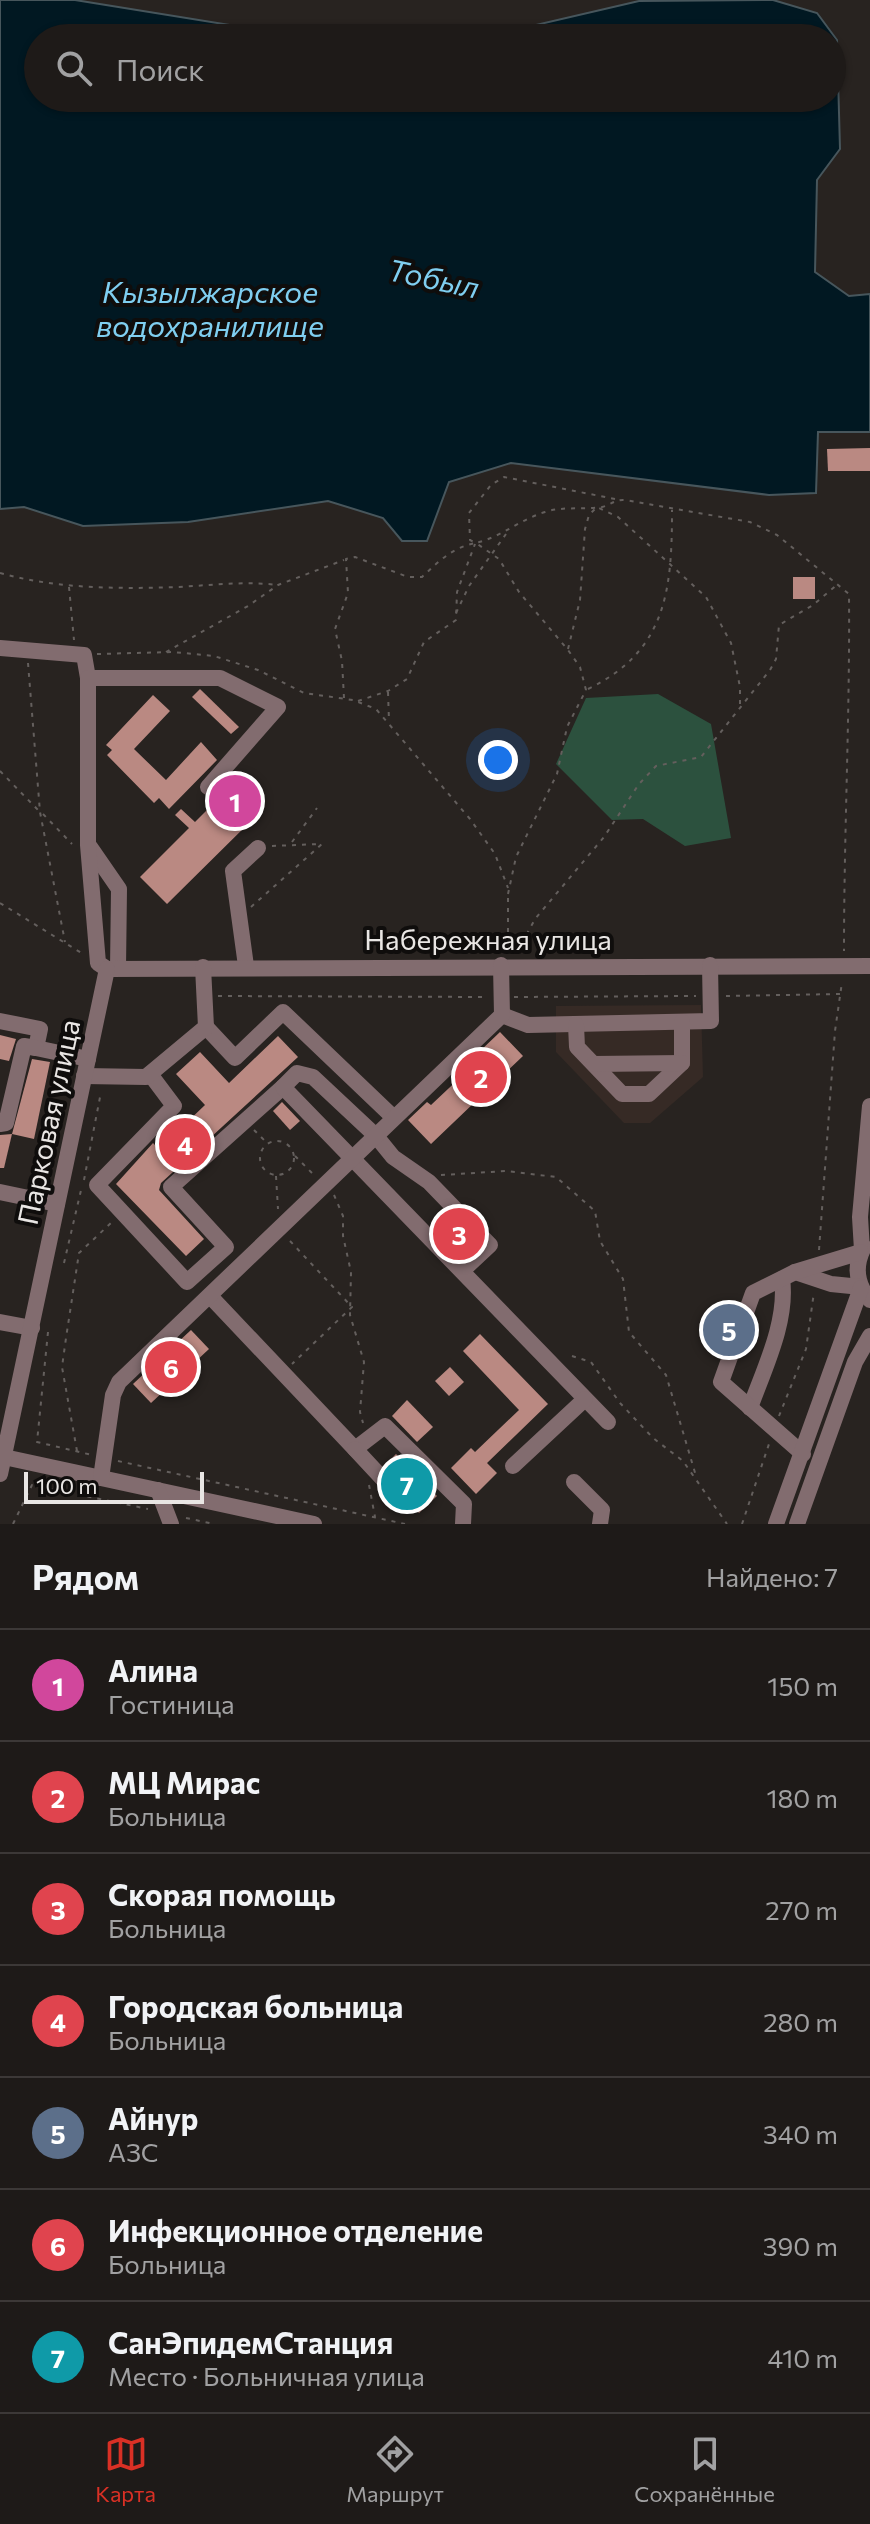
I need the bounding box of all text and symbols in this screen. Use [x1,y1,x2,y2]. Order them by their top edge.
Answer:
search box [24,24,846,112]
icon: search [52,46,96,90]
text: Поиск [116,50,204,87]
water label: Тобыл [385,249,483,305]
water label: Кызылжарское водохранилище [96,272,324,343]
your location [478,740,518,780]
pin: 1 [209,771,261,831]
street label: Набережная улица [364,922,612,956]
street label: Парковая улица [10,1016,86,1228]
pin: 2 [455,1047,507,1107]
pin: 4 [159,1114,211,1174]
pin: 3 [433,1204,485,1264]
pin: 5 [703,1300,755,1360]
pin: 6 [145,1337,197,1397]
pin: 7 [381,1454,433,1514]
scale bar [24,1468,204,1504]
text: 100 m [36,1472,98,1499]
text: Рядом [32,1555,139,1597]
text: Найдено: 7 [706,1561,838,1592]
text: Алина [108,1651,198,1688]
text: 1 [52,1670,64,1701]
text: 150 m [767,1670,838,1701]
text: Гостиница [108,1688,235,1719]
text: МЦ Мирас [108,1763,260,1800]
text: 2 [51,1782,65,1813]
text: 180 m [766,1782,838,1813]
text: Больница [108,1800,226,1831]
text: Скорая помощь [108,1875,336,1912]
text: 3 [50,1894,66,1925]
text: 270 m [765,1894,838,1925]
text: Больница [108,1912,226,1943]
text: Городская больница [108,1987,403,2024]
text: 4 [50,2006,66,2037]
text: 280 m [763,2006,838,2037]
text: Больница [108,2024,226,2055]
text: Айнур [108,2099,199,2136]
text: 5 [50,2118,66,2149]
text: 340 m [763,2118,838,2149]
text: АЗС [108,2136,159,2167]
text: Инфекционное отделение [108,2211,483,2248]
text: 6 [50,2230,66,2261]
text: 390 m [763,2230,838,2261]
text: Больница [108,2248,226,2279]
text: СанЭпидемСтанция [108,2323,393,2360]
text: 7 [51,2342,65,2373]
text: 410 m [767,2342,838,2373]
text: Место · Больничная улица [108,2360,425,2391]
tab: Карта [95,2432,156,2507]
tab: Маршрут [346,2432,444,2507]
tab: Сохранённые [634,2432,775,2507]

